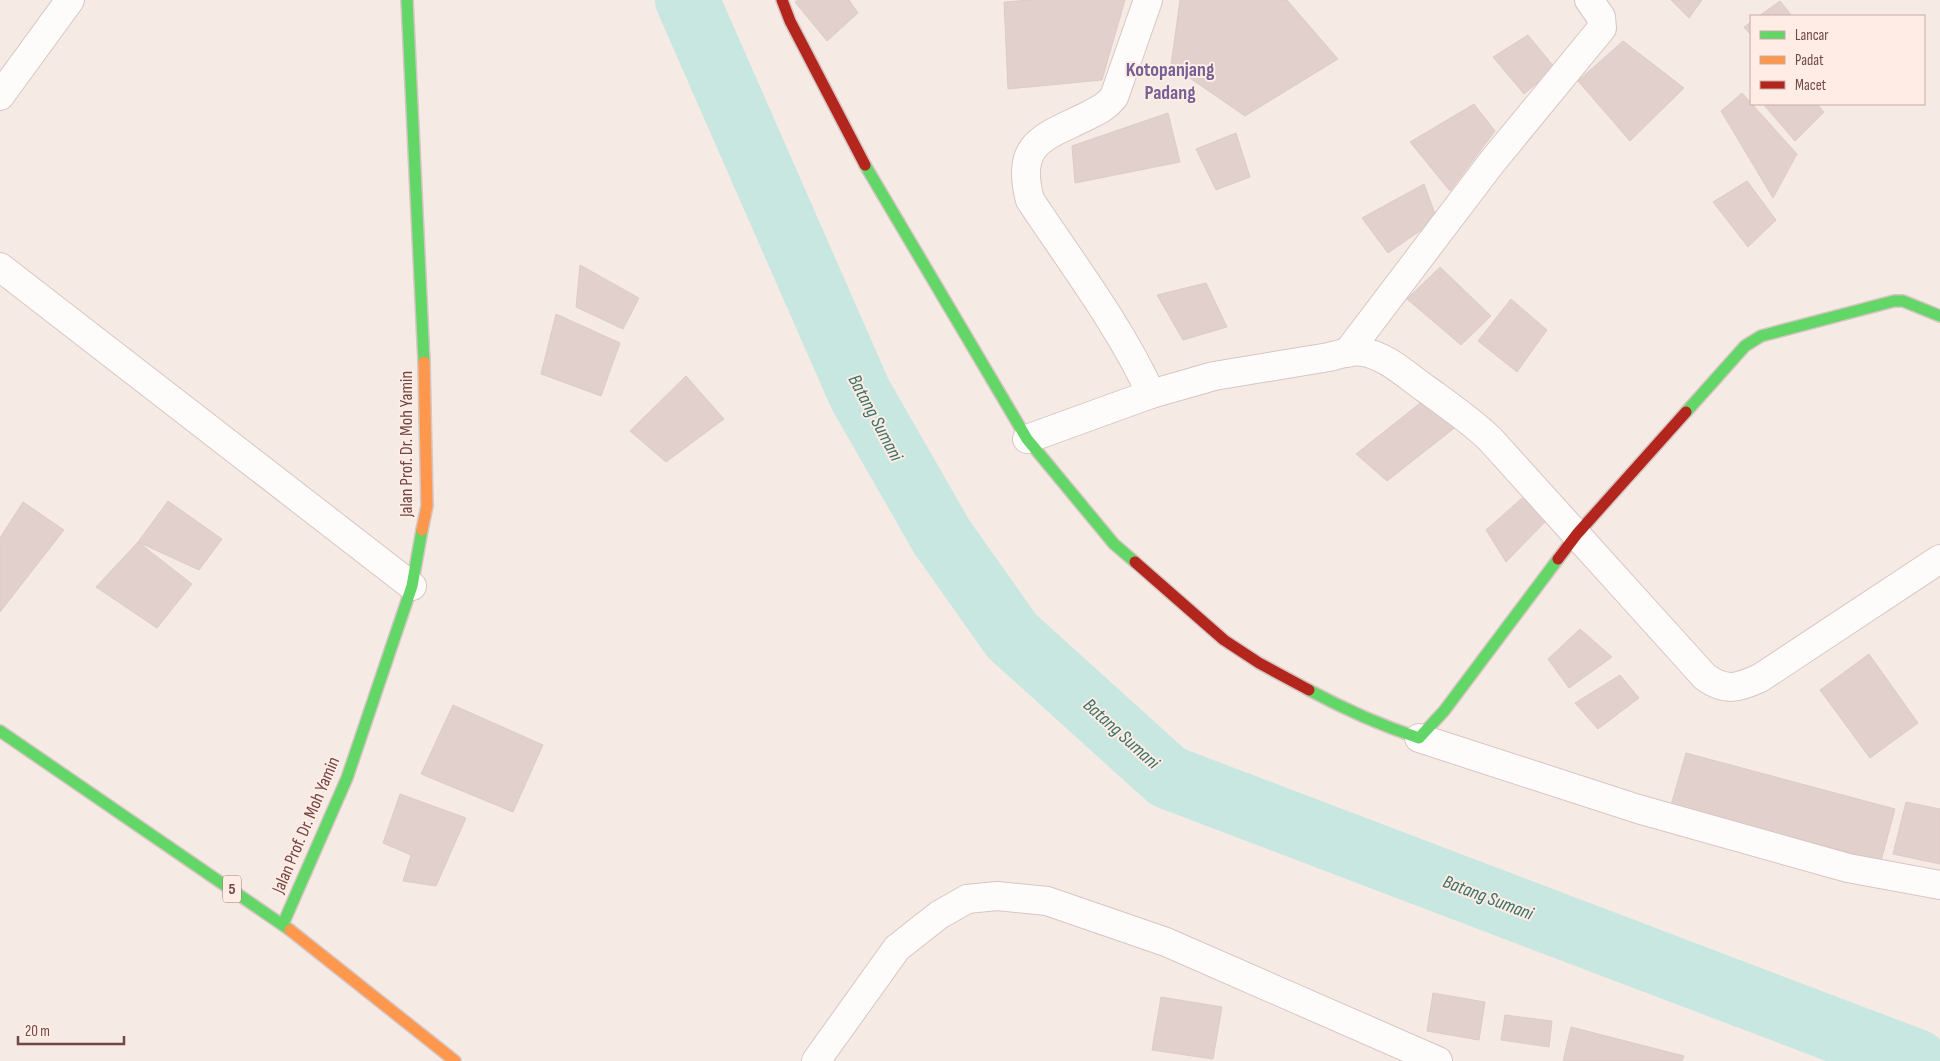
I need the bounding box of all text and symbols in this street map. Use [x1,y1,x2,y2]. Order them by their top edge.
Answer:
legend [1750,15,1925,105]
text: Lancar [1795,26,1829,45]
text: Padat [1795,51,1824,70]
district label: Kotopanjang Padang [1126,58,1215,105]
text: Macet [1795,76,1827,95]
street label: Jalan Prof. Dr. Moh Yamin [396,371,417,518]
water label: Batang Sumani [843,371,908,466]
water label: Batang Sumani [1078,694,1164,775]
street label: Jalan Prof. Dr. Moh Yamin [267,754,344,897]
water label: Batang Sumani [1440,870,1537,926]
road number: 5 [223,876,241,902]
scale bar [18,1014,124,1046]
text: 20 m [25,1022,50,1041]

